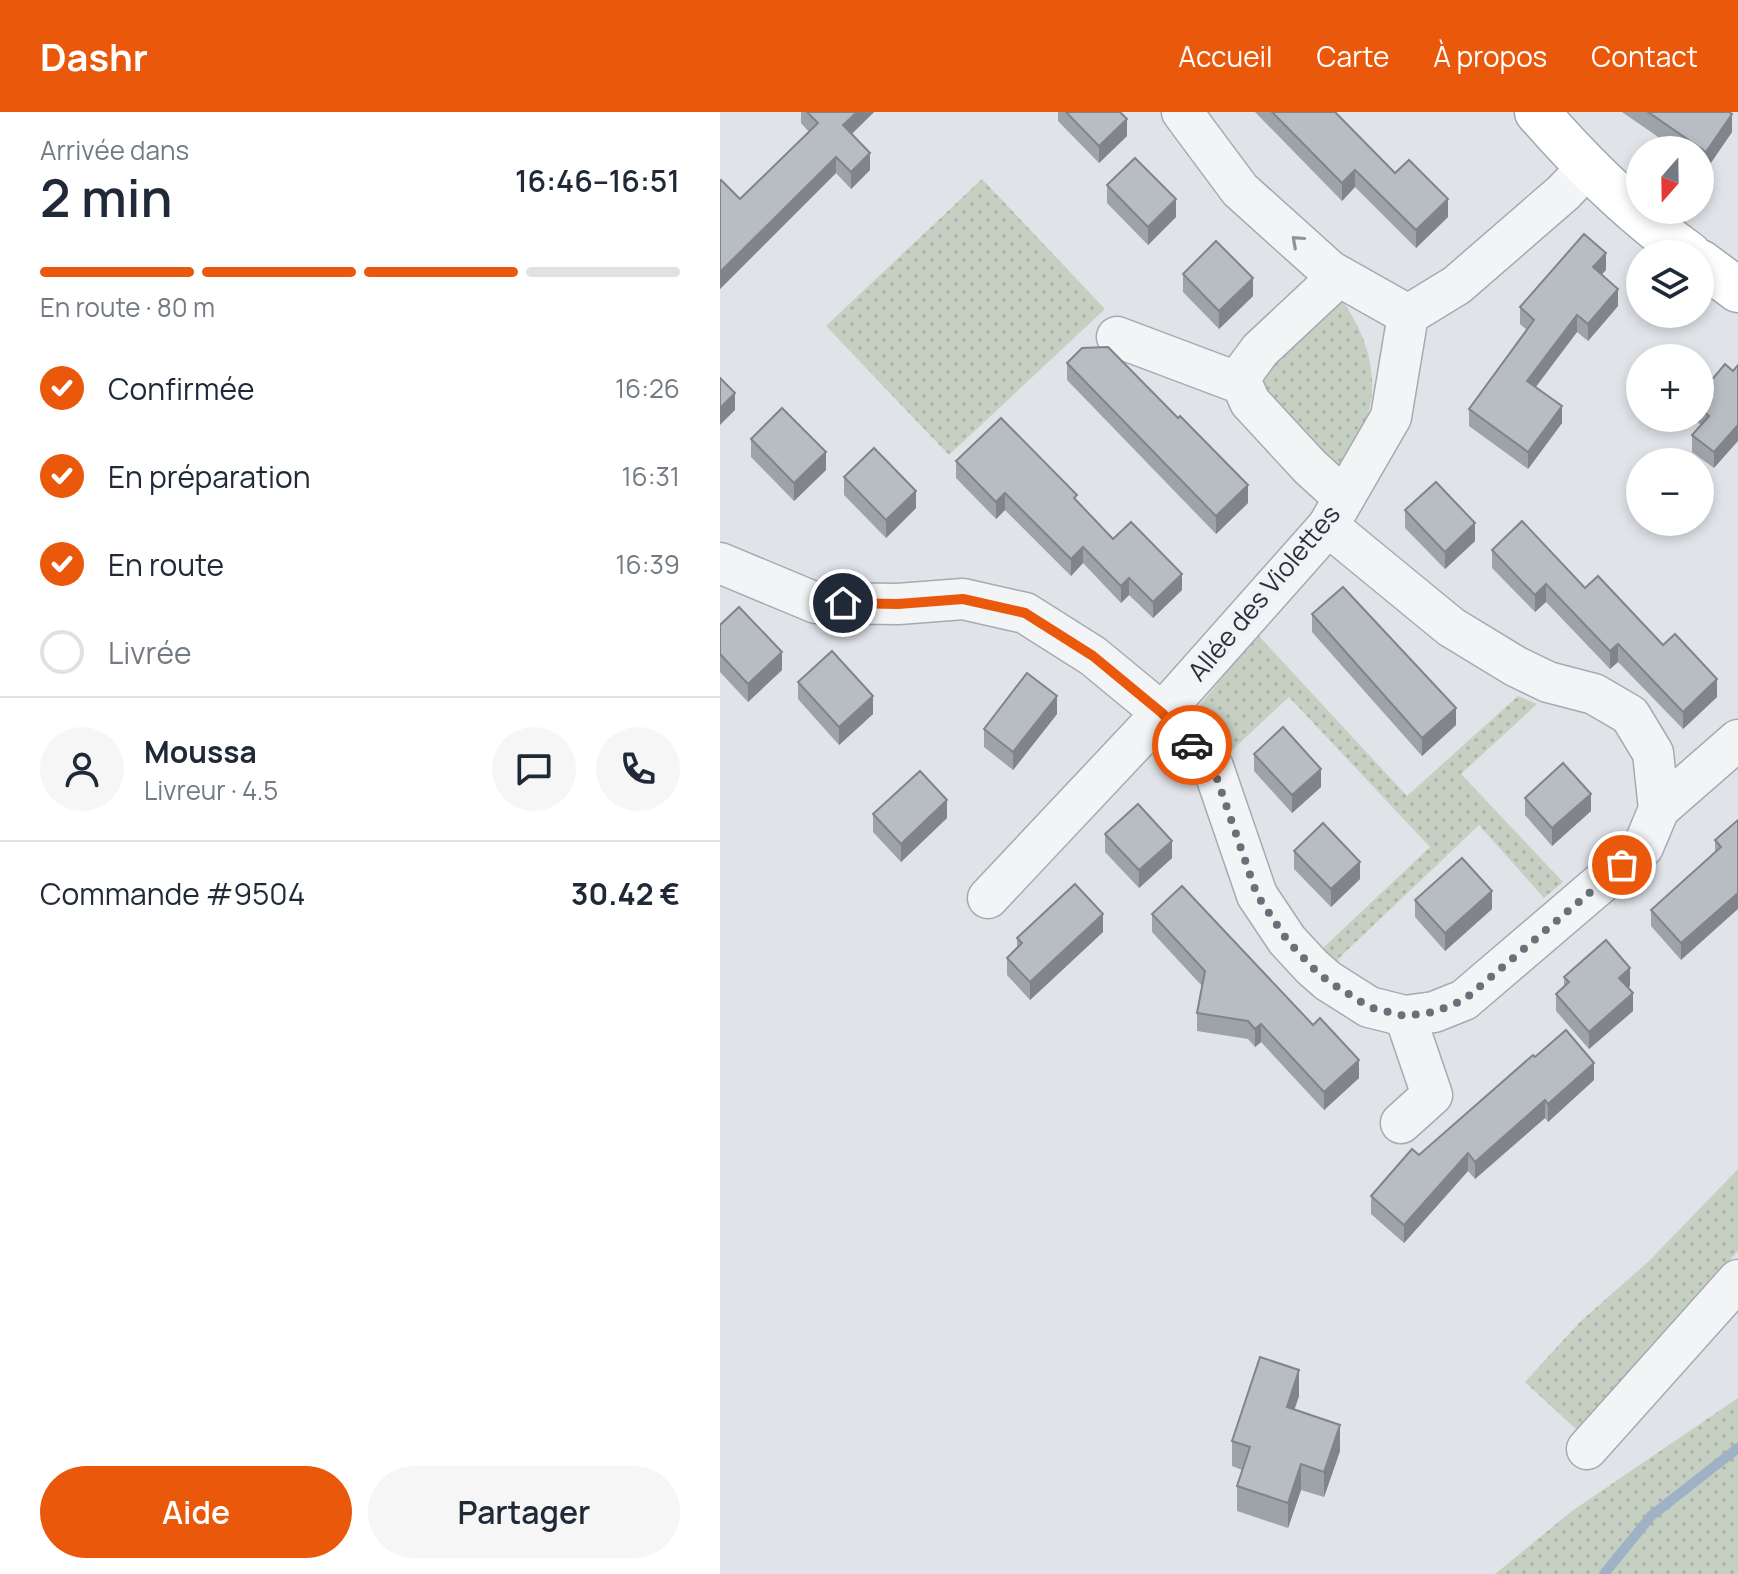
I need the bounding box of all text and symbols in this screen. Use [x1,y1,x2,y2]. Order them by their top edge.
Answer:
text: Dashr [40,30,148,82]
text: Accueil [1178,37,1273,75]
text: Carte [1317,37,1389,75]
text: À propos [1433,37,1547,75]
text: Contact [1591,37,1698,75]
text: Arrivée dans [40,132,189,168]
north arrow [1626,136,1714,224]
map controls [1626,136,1714,536]
text: 16:46–16:51 [515,160,680,201]
text: 2 min [40,162,173,233]
one-way arrow [1292,237,1307,251]
button: layers [1626,240,1714,328]
text: En route · 80 m [40,289,215,325]
button: + [1626,344,1714,432]
icon: check [40,366,84,410]
text: Confirmée [108,368,254,409]
text: 16:26 [615,370,680,406]
button: − [1626,448,1714,536]
icon: check [40,454,84,498]
text: En préparation [108,456,310,497]
text: 16:31 [621,458,680,494]
street label: Allée des Violettes [1179,497,1348,688]
icon: check [40,542,84,586]
text: En route [108,544,224,585]
text: 16:39 [615,546,680,582]
pin [809,569,877,637]
icon: home [821,581,865,625]
text: Livrée [108,632,191,673]
courier [1152,705,1232,785]
icon: car [1170,723,1214,767]
button: person [40,727,124,811]
button: chat [492,727,576,811]
button: phone [596,727,680,811]
text: Moussa [144,731,257,772]
text: Livreur · 4.5 [144,772,278,808]
pin [1588,831,1656,899]
icon: bag [1600,843,1644,887]
text: Commande #9504 [40,873,305,914]
text: 30.42 € [571,873,680,914]
button: Aide [40,1466,352,1558]
button: Partager [368,1466,680,1558]

